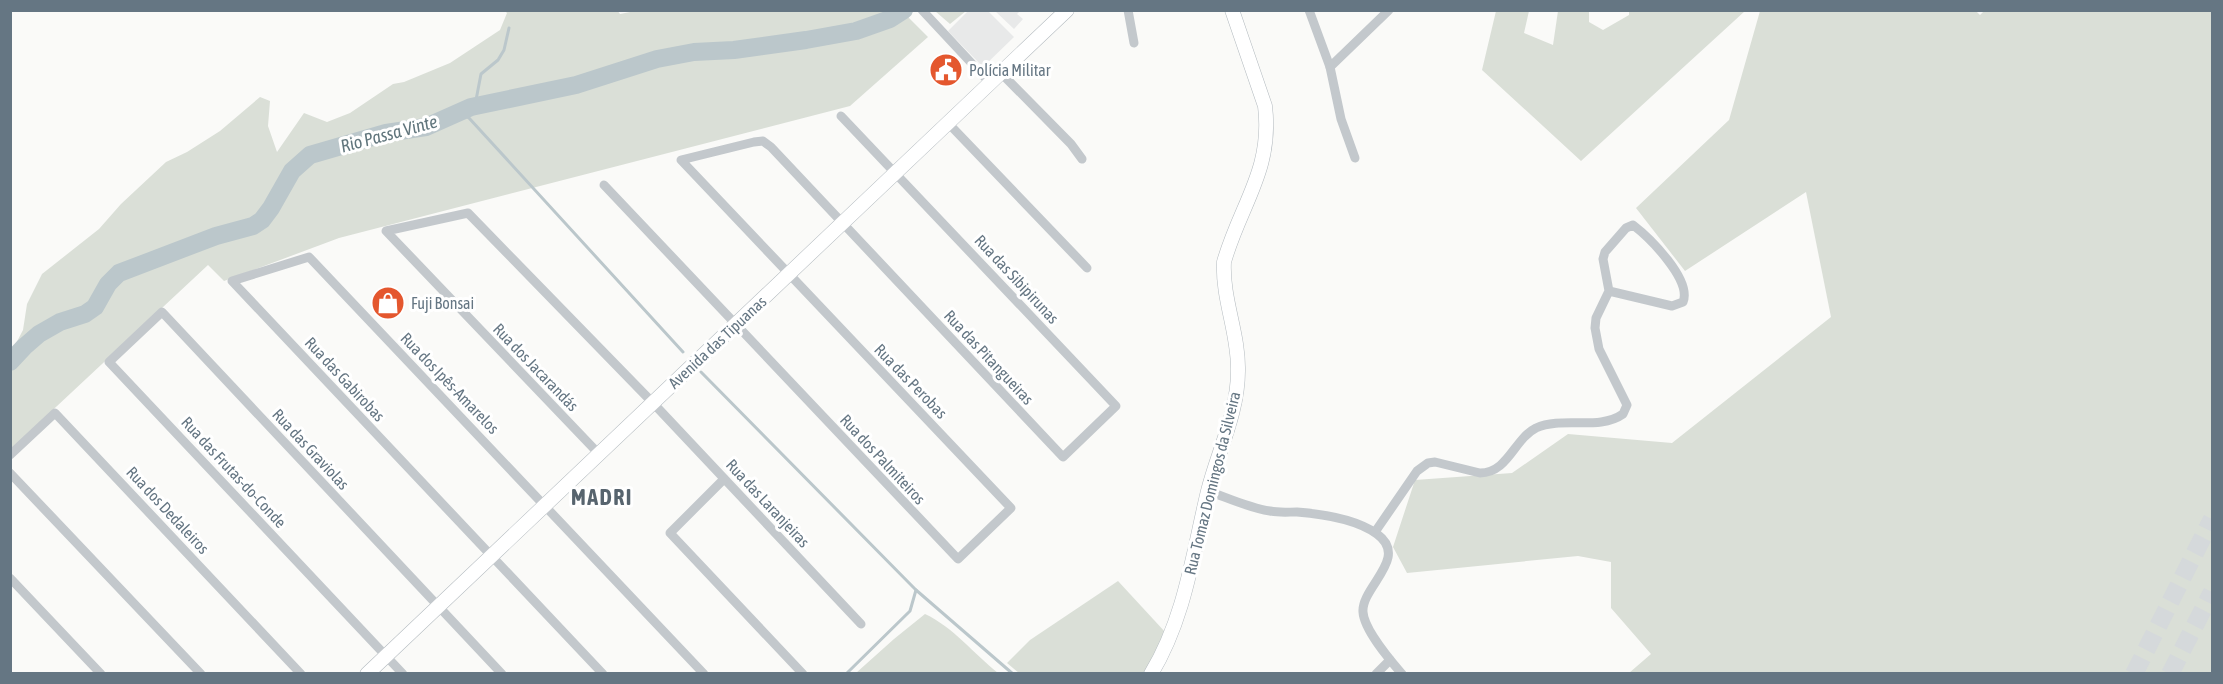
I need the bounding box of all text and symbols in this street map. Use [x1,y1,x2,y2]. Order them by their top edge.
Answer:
public building icon: Polícia Militar [928,52,964,88]
place label: Polícia Militar [969,61,1051,79]
water label: Rio Passa Vinte [338,110,440,157]
street label: Rua das Sibipirunas [971,231,1063,328]
shop icon: Fuji Bonsai [370,285,406,321]
street label: Avenida das Tipuanas [664,292,771,393]
place label: Fuji Bonsai [411,294,474,313]
street label: Rua das Pitangueiras [940,306,1038,409]
street label: Rua dos Jacarandás [490,320,582,415]
street label: Rua dos Ipês-Amarelos [397,329,503,438]
street label: Rua das Gabirobas [301,333,389,425]
street label: Rua das Perobas [871,340,951,422]
street label: Rua Tomaz Domingos da Silveira [1181,390,1244,577]
street label: Rua das Graviolas [269,405,353,493]
street label: Rua dos Palmiteiros [837,410,929,508]
street label: Rua das Frutas-do-Conde [178,413,290,531]
street label: Rua das Laranjeiras [722,455,814,552]
street label: Rua dos Dedaleiros [123,463,213,557]
district label: MADRI [571,484,633,510]

